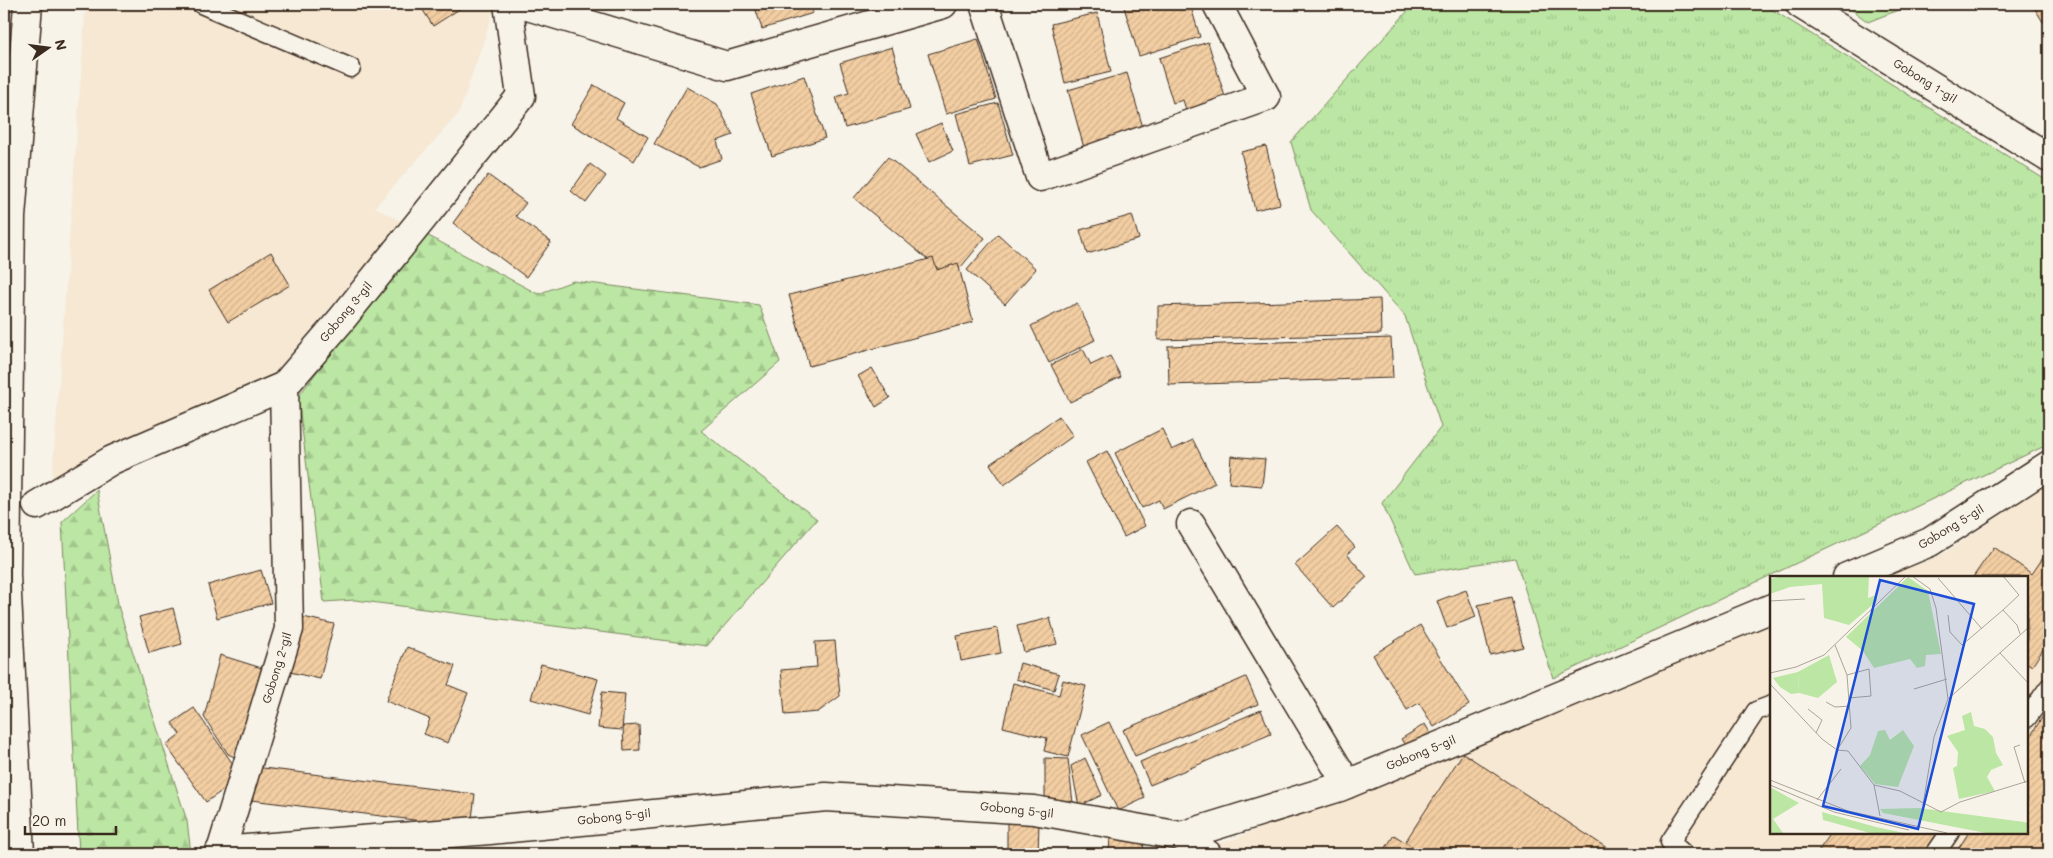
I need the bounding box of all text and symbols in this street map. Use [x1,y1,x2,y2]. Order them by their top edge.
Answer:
north arrow [22,22,72,72]
text: N [51,37,72,52]
street label: Gobong 1-gil [1891,54,1960,106]
street label: Gobong 3-gil [315,278,375,345]
street label: Gobong 5-gil [1915,500,1986,552]
inset map [1770,576,2028,833]
street label: Gobong 2-gil [258,630,294,705]
street label: Gobong 5-gil [1383,731,1458,773]
street label: Gobong 5-gil [980,797,1055,821]
scale bar [25,803,116,835]
street label: Gobong 5-gil [576,804,651,828]
text: 20 m [32,810,66,830]

